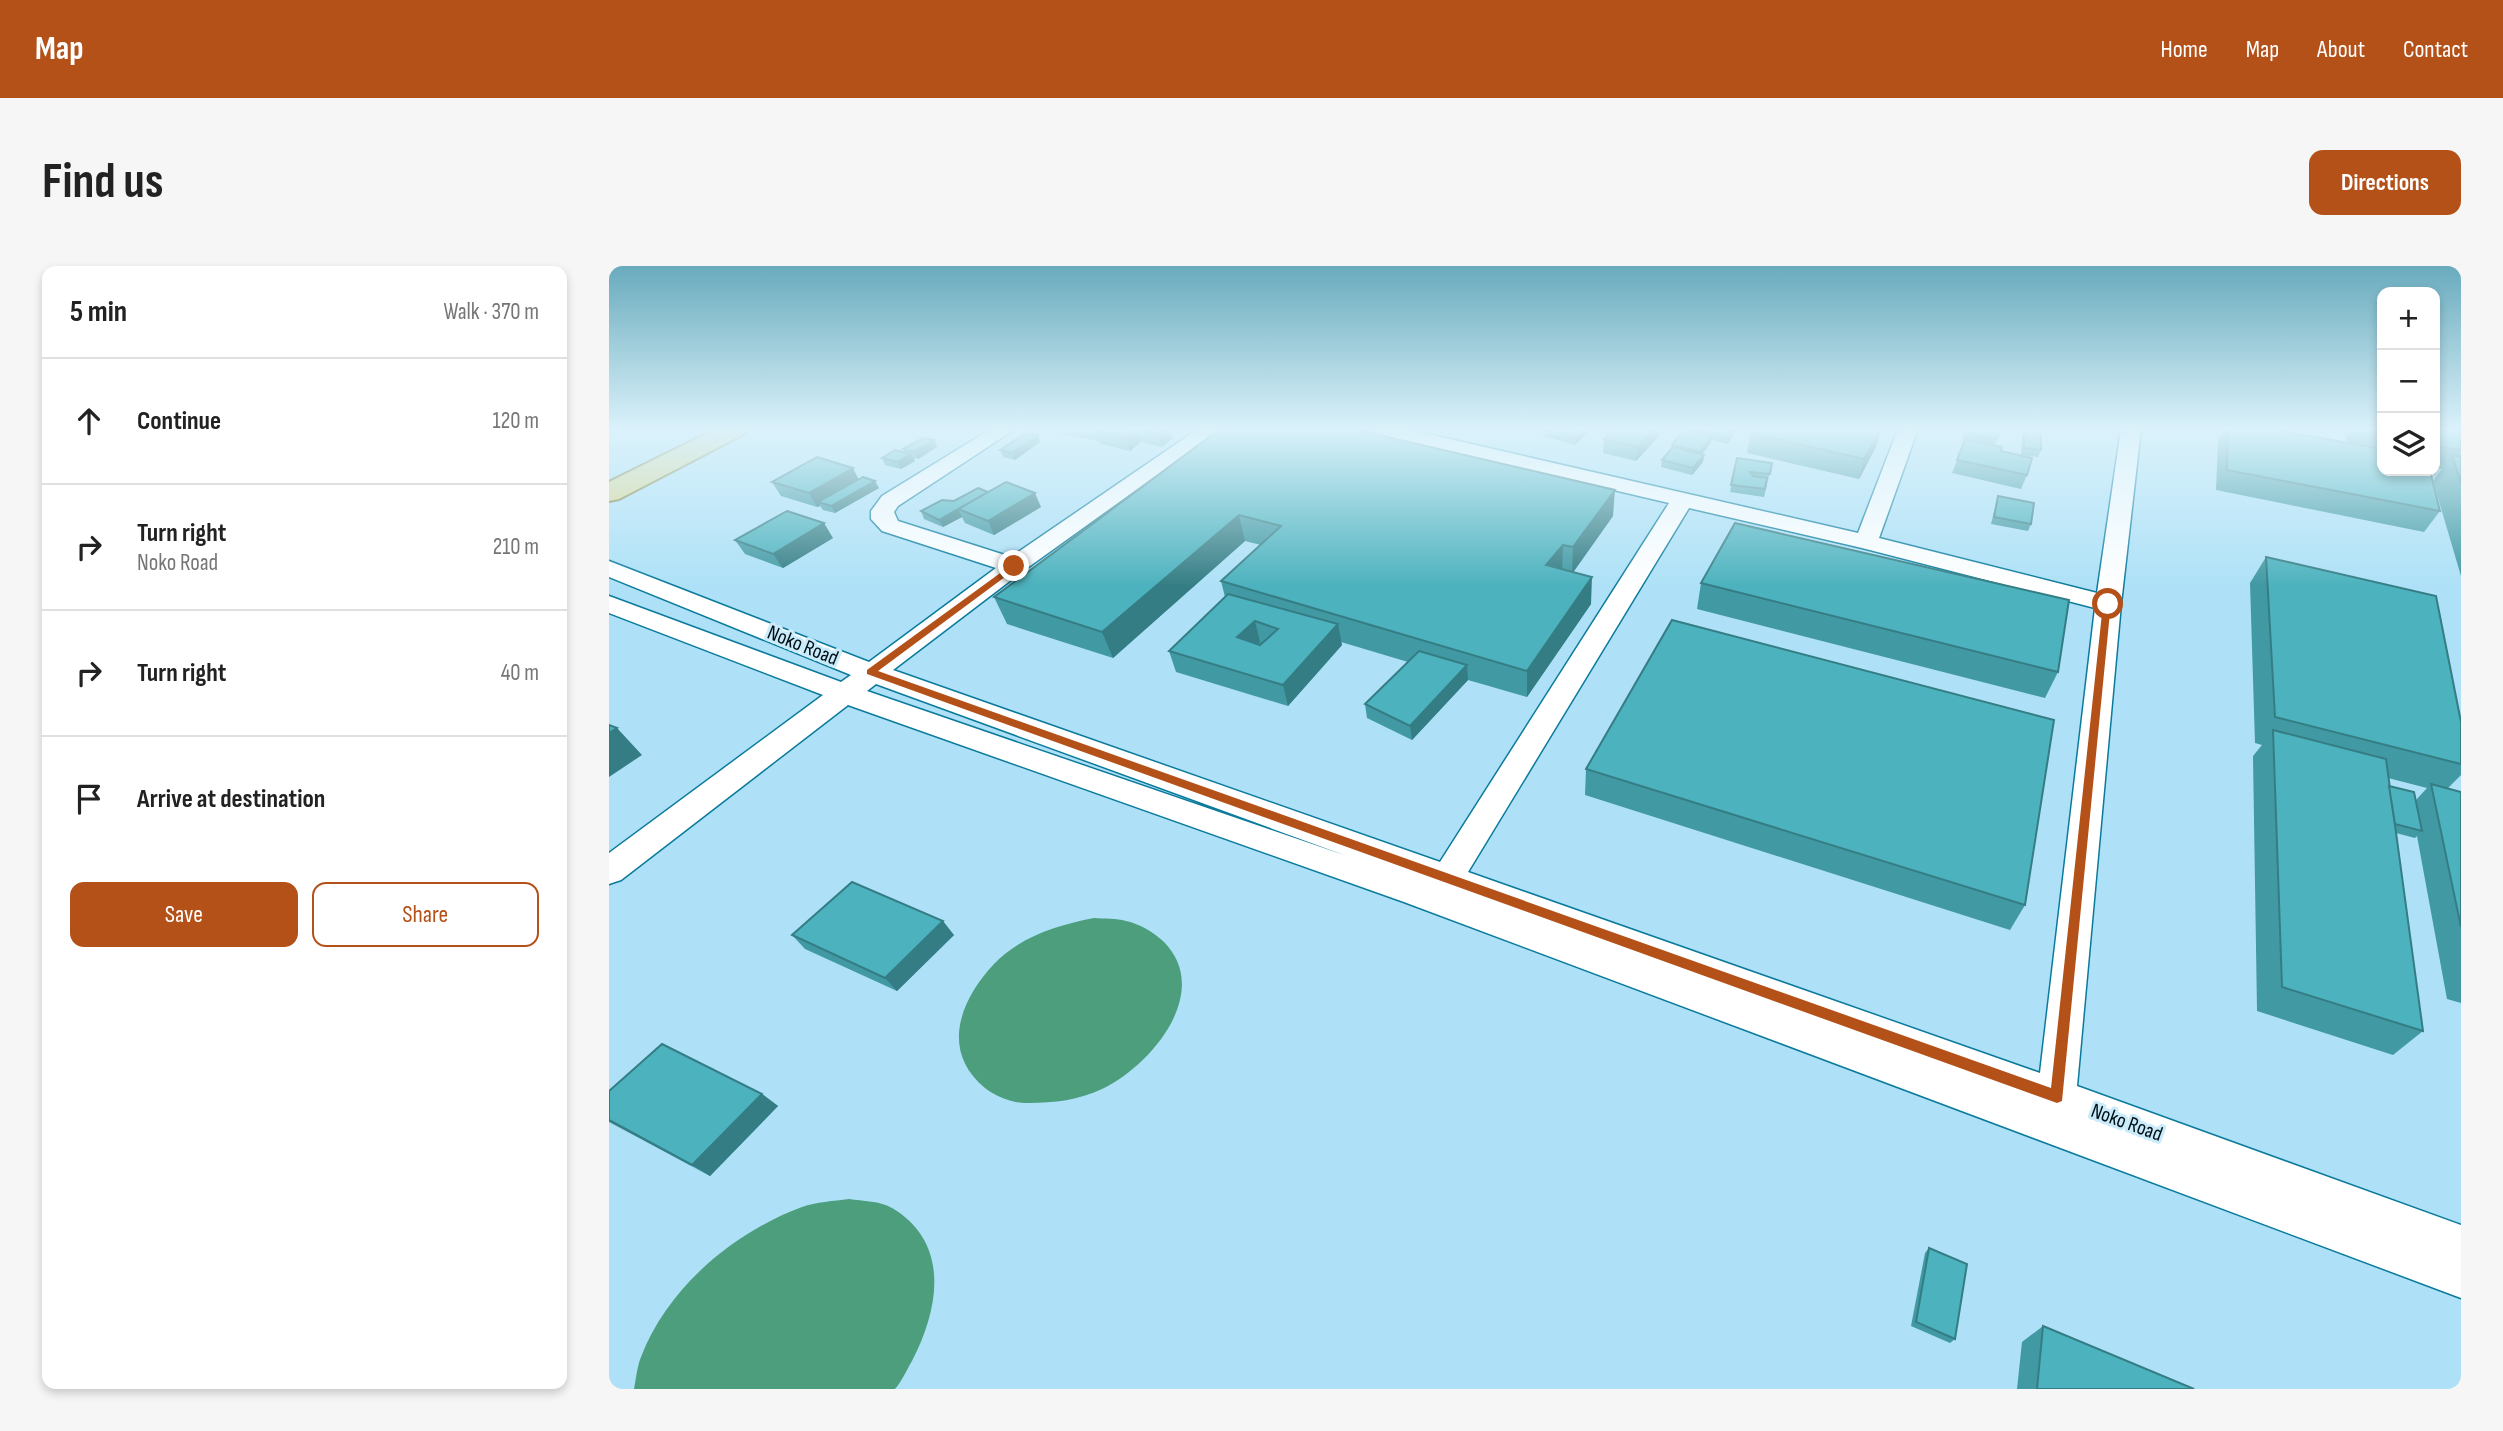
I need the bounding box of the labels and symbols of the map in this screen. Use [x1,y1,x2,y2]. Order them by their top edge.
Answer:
route end [998,550,1029,581]
route start [2092,588,2123,619]
street label: Noko Road [764,620,842,671]
street label: Noko Road [2088,1098,2166,1147]

